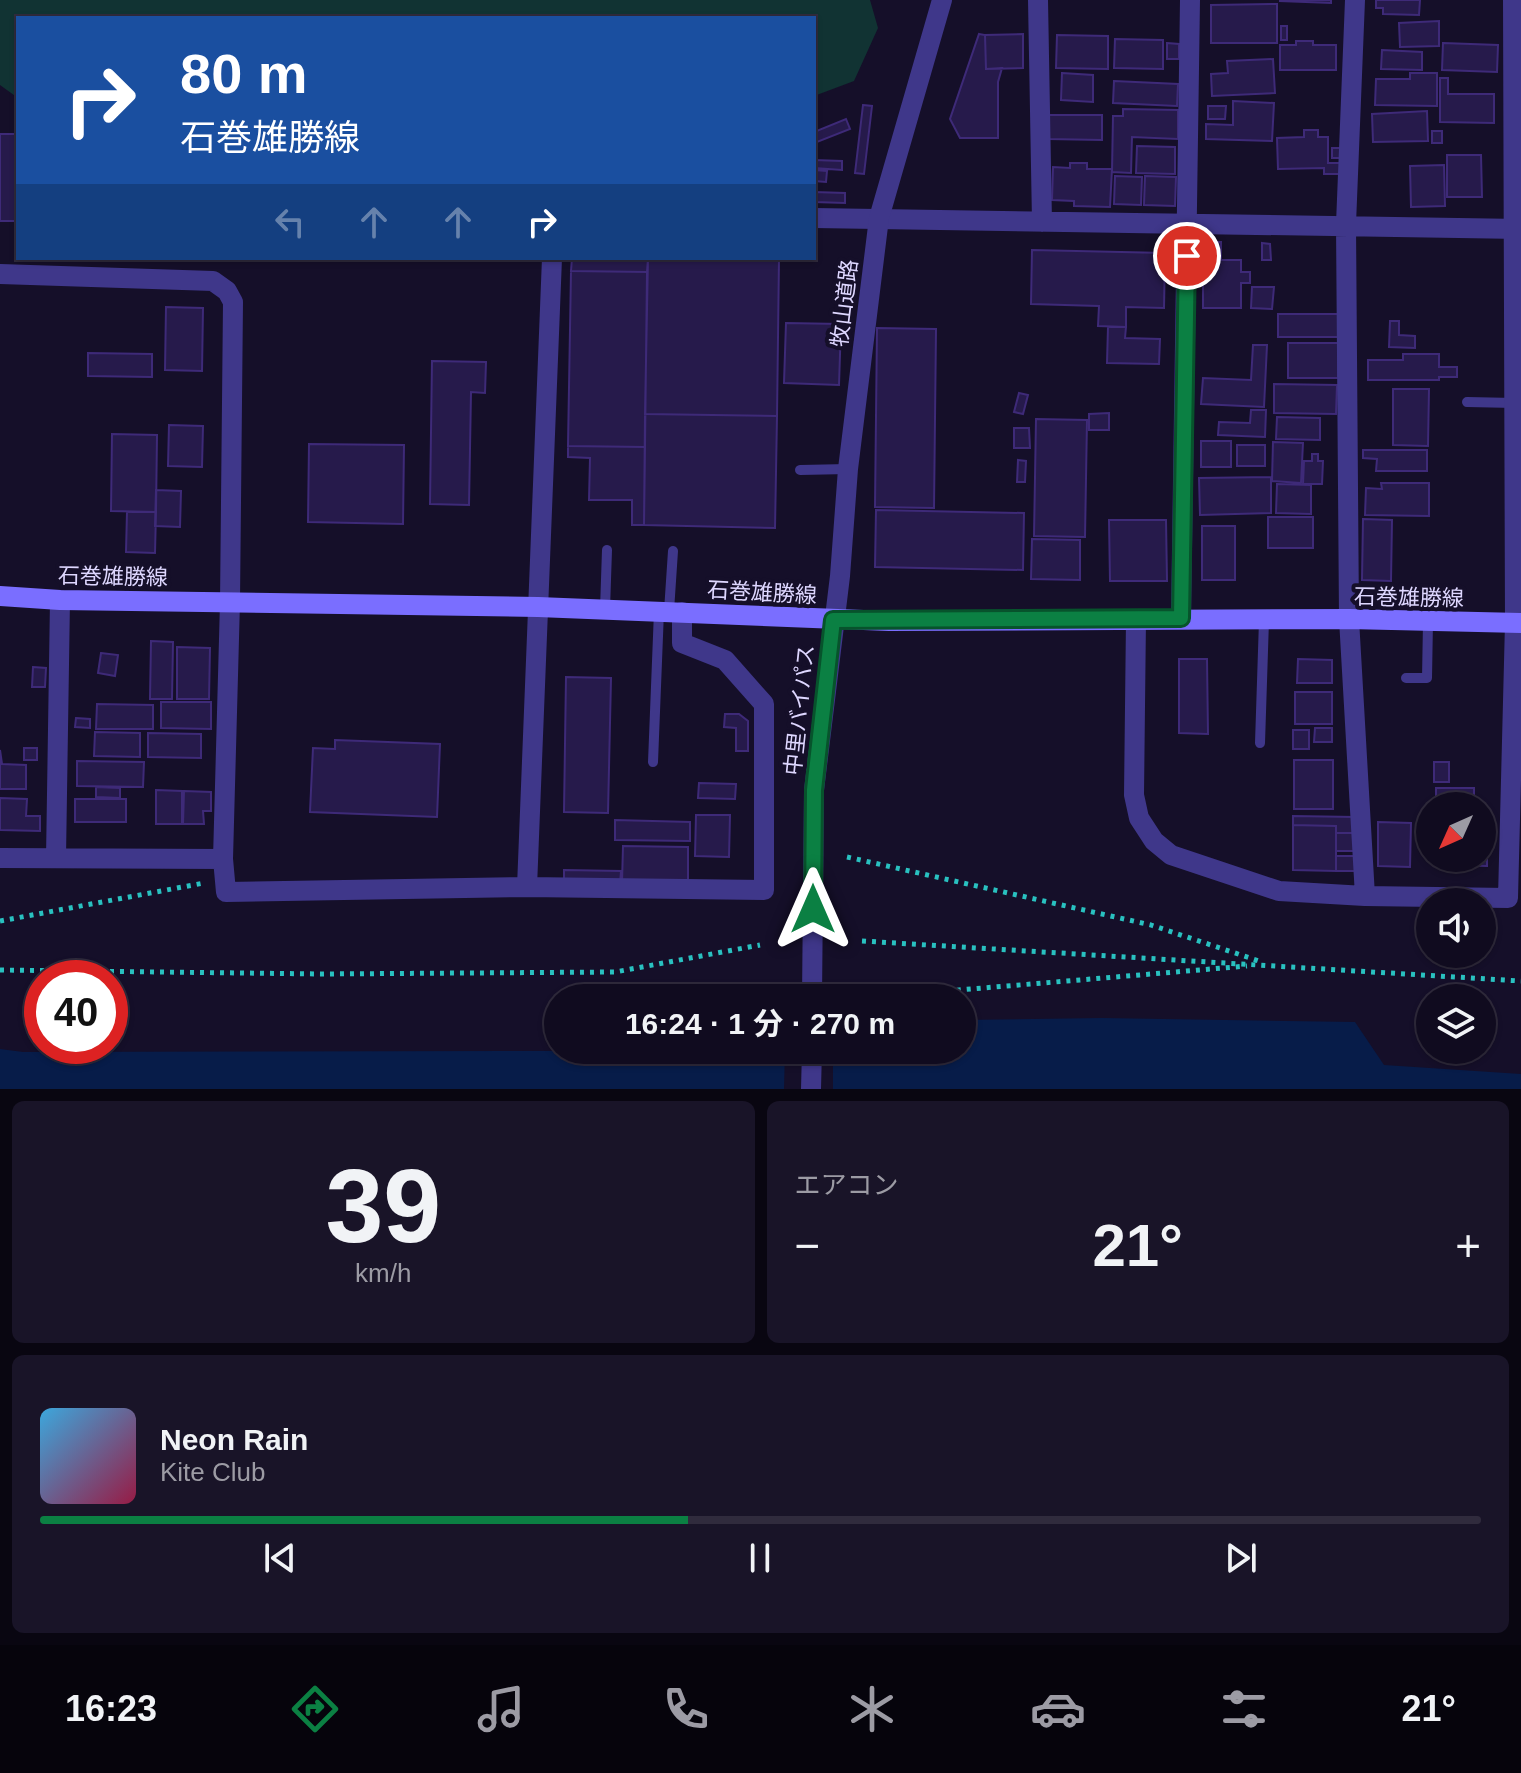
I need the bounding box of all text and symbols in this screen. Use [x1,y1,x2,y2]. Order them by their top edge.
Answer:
text: 80 m [180,42,308,105]
icon: right [48,48,152,152]
text: 石巻雄勝線 [180,117,360,158]
icon: left [268,200,312,244]
icon: ahead [352,200,396,244]
icon: ahead [436,200,480,244]
icon: right [520,200,564,244]
pin [1153,222,1221,290]
icon: arrive [1165,234,1209,278]
street label: 牧山道路 [827,258,862,348]
street label: 石巻雄勝線 [58,563,168,590]
street label: 石巻雄勝線 [706,577,818,608]
street label: 石巻雄勝線 [1354,584,1464,611]
street label: 中里バイパス [780,643,819,777]
north arrow [1416,792,1496,872]
map controls [1416,792,1496,1064]
position arrow [771,867,855,951]
button: sound [1416,888,1496,968]
speed limit sign: 40 [24,960,128,1064]
button: layers [1416,984,1496,1064]
text: 16:24 · 1 分 · 270 m [625,1007,895,1040]
text: 39 [325,1148,441,1264]
text: エアコン [795,1170,899,1200]
text: 21° [1092,1212,1183,1279]
text: − [795,1221,820,1270]
text: + [1455,1221,1481,1270]
text: km/h [355,1258,411,1288]
text: Neon Rain [160,1423,308,1456]
text: Kite Club [160,1457,266,1487]
icon: previous [258,1536,302,1580]
icon: pause [738,1536,782,1580]
icon: next [1219,1536,1263,1580]
icon: directions [287,1681,343,1737]
icon: music [473,1681,529,1737]
icon: phone [658,1681,714,1737]
icon: climate [844,1681,900,1737]
icon: car [1030,1681,1086,1737]
icon: filters [1216,1681,1272,1737]
text: 16:23 [65,1688,157,1729]
text: 21° [1402,1688,1456,1729]

